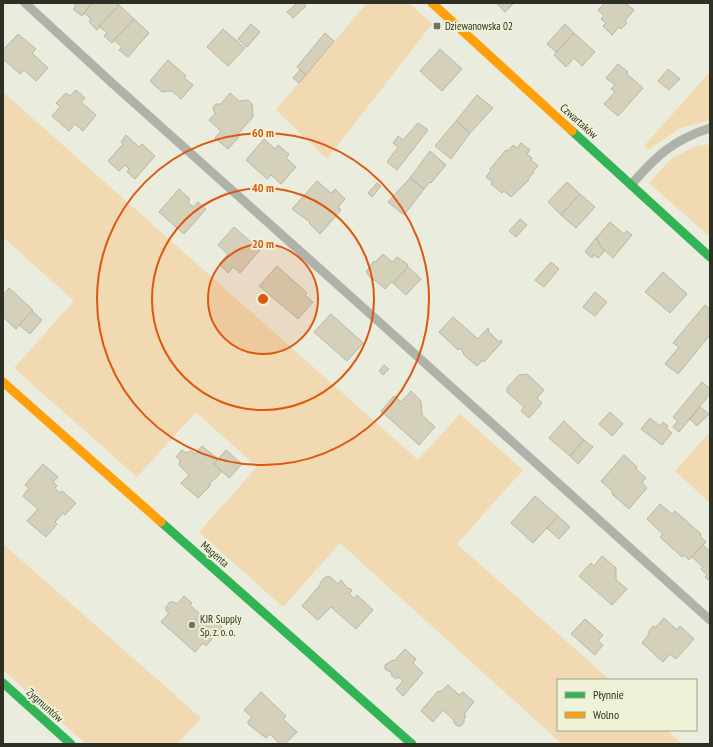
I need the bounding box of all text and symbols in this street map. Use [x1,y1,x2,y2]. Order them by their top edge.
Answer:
place label: Dziewanowska 02 [445,19,513,33]
marker: Dziewanowska 02 [432,21,442,31]
street label: Czwartaków [557,101,601,142]
text: 60 m [252,125,274,140]
text: 40 m [252,180,274,195]
text: 20 m [252,236,274,251]
centre of rings [256,292,270,306]
street label: Magenta [198,538,232,570]
place label: KJR Supply Sp. z. o. o. [200,612,242,639]
marker: KJR Supply Sp. z. o. o. [187,620,197,630]
legend [557,679,697,731]
street label: Zygmuntów [24,685,67,725]
text: Płynnie [593,687,624,702]
text: Wolno [593,707,619,722]

